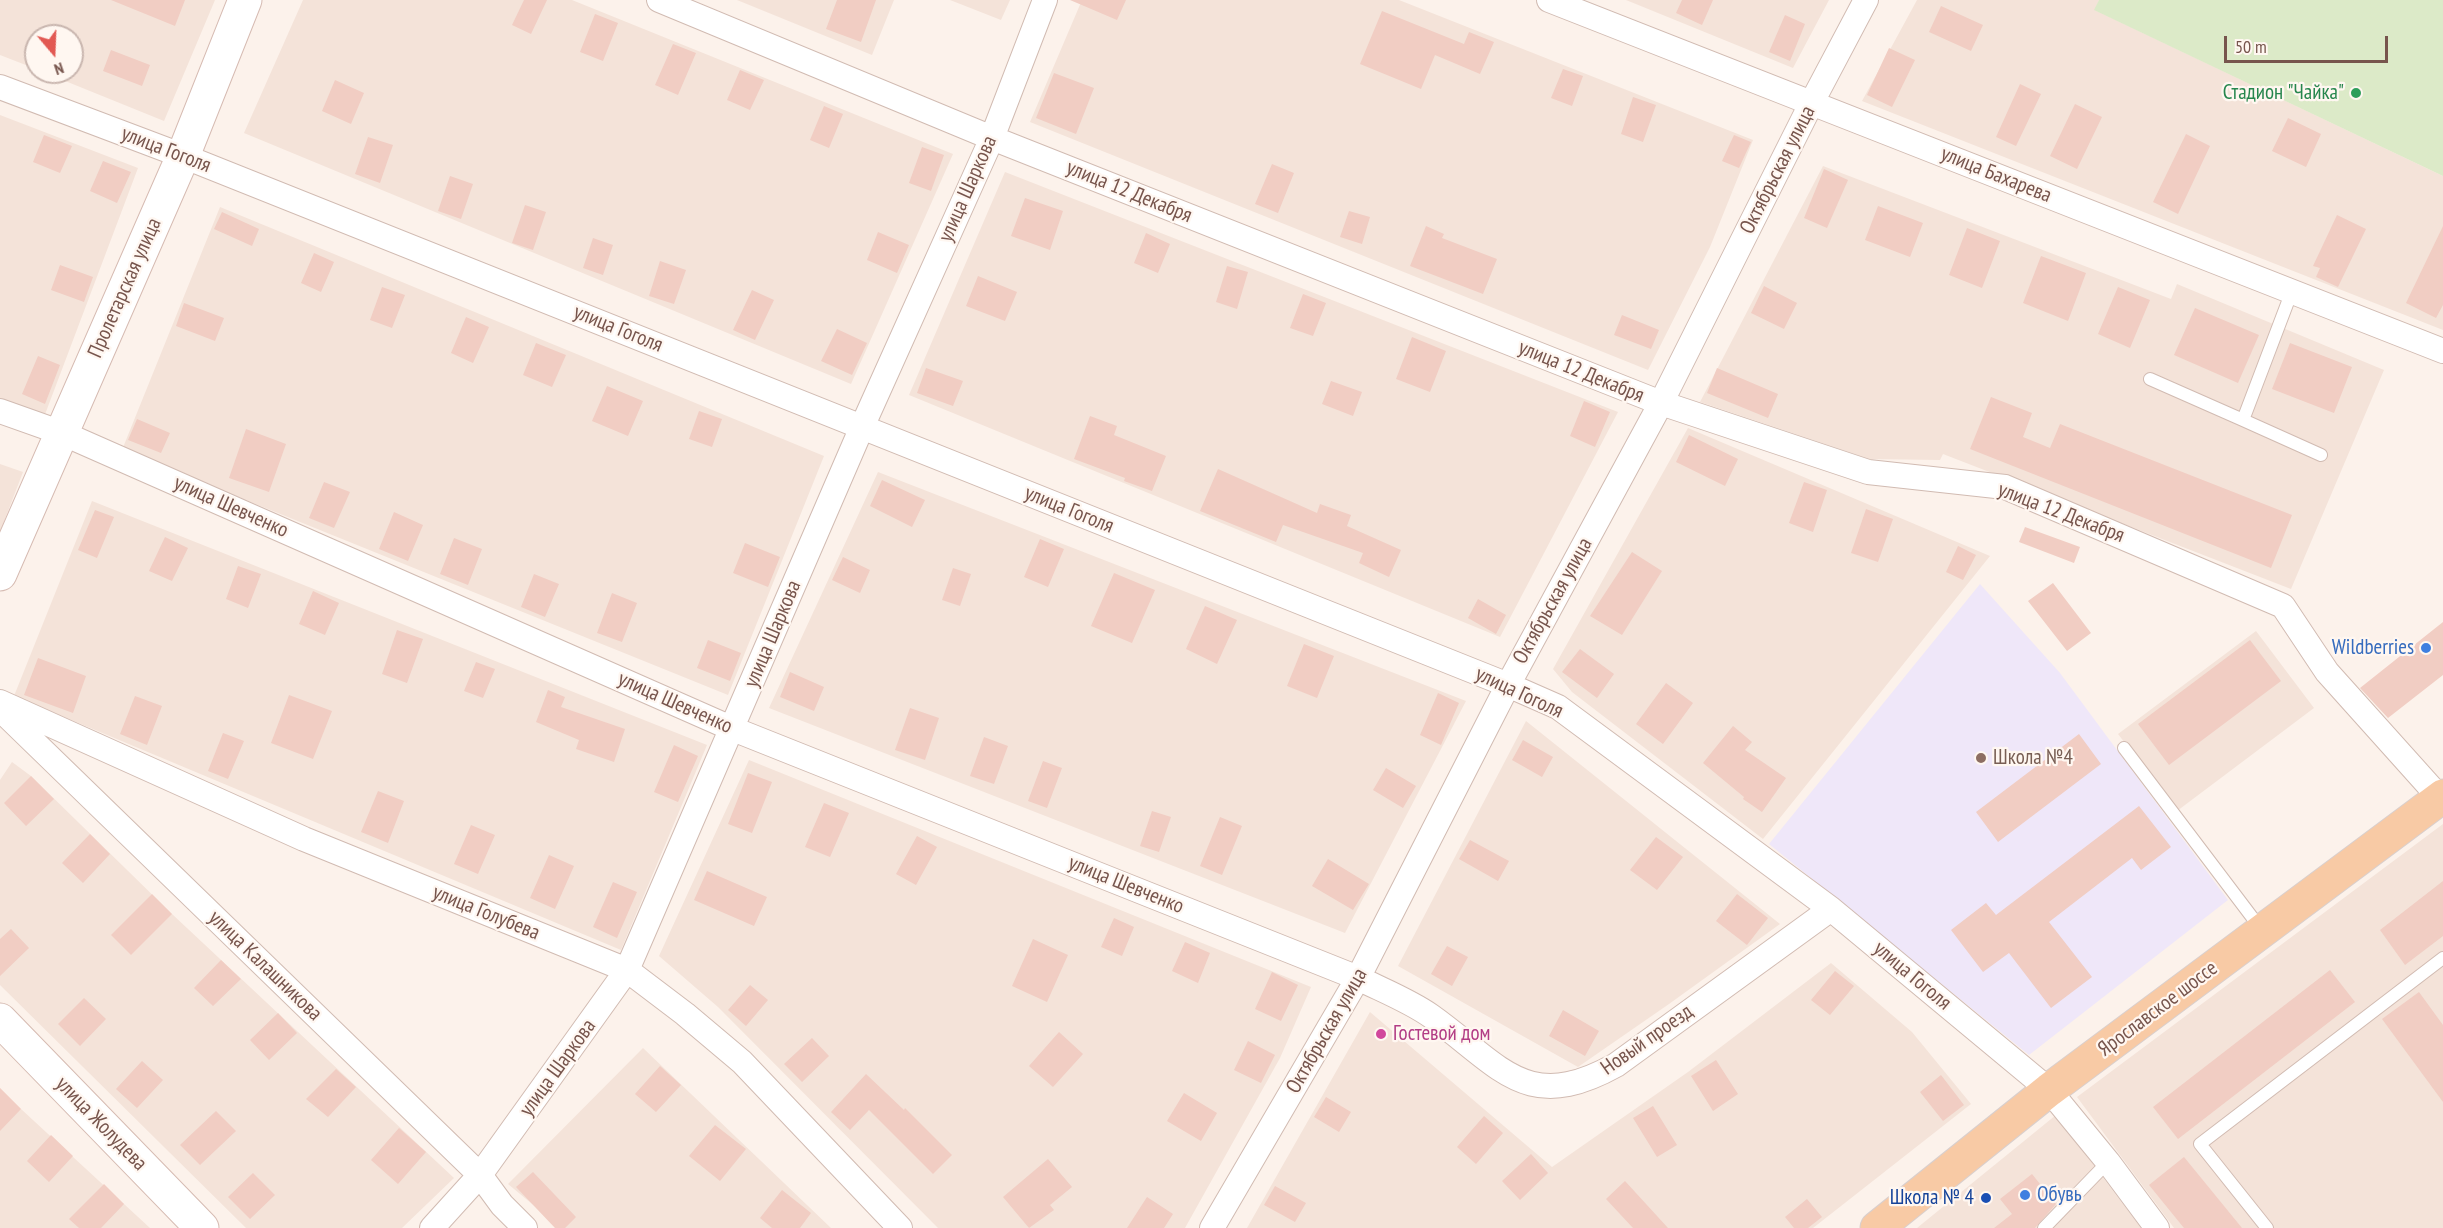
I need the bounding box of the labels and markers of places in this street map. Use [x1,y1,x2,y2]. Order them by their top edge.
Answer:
place label: Стадион "Чайка" [2223,80,2344,106]
marker: Стадион "Чайка" [2349,86,2363,100]
place label: Wildberries [2332,635,2414,661]
marker: Wildberries [2419,641,2433,655]
place label: Школа №4 [1993,745,2073,771]
marker: Школа №4 [1974,751,1988,765]
place label: Гостевой дом [1393,1021,1491,1047]
marker: Гостевой дом [1374,1027,1388,1041]
place label: Обувь [2037,1182,2082,1208]
place label: Школа № 4 [1890,1185,1974,1211]
marker: Обувь [2018,1188,2032,1202]
marker: Школа № 4 [1979,1191,1993,1205]

